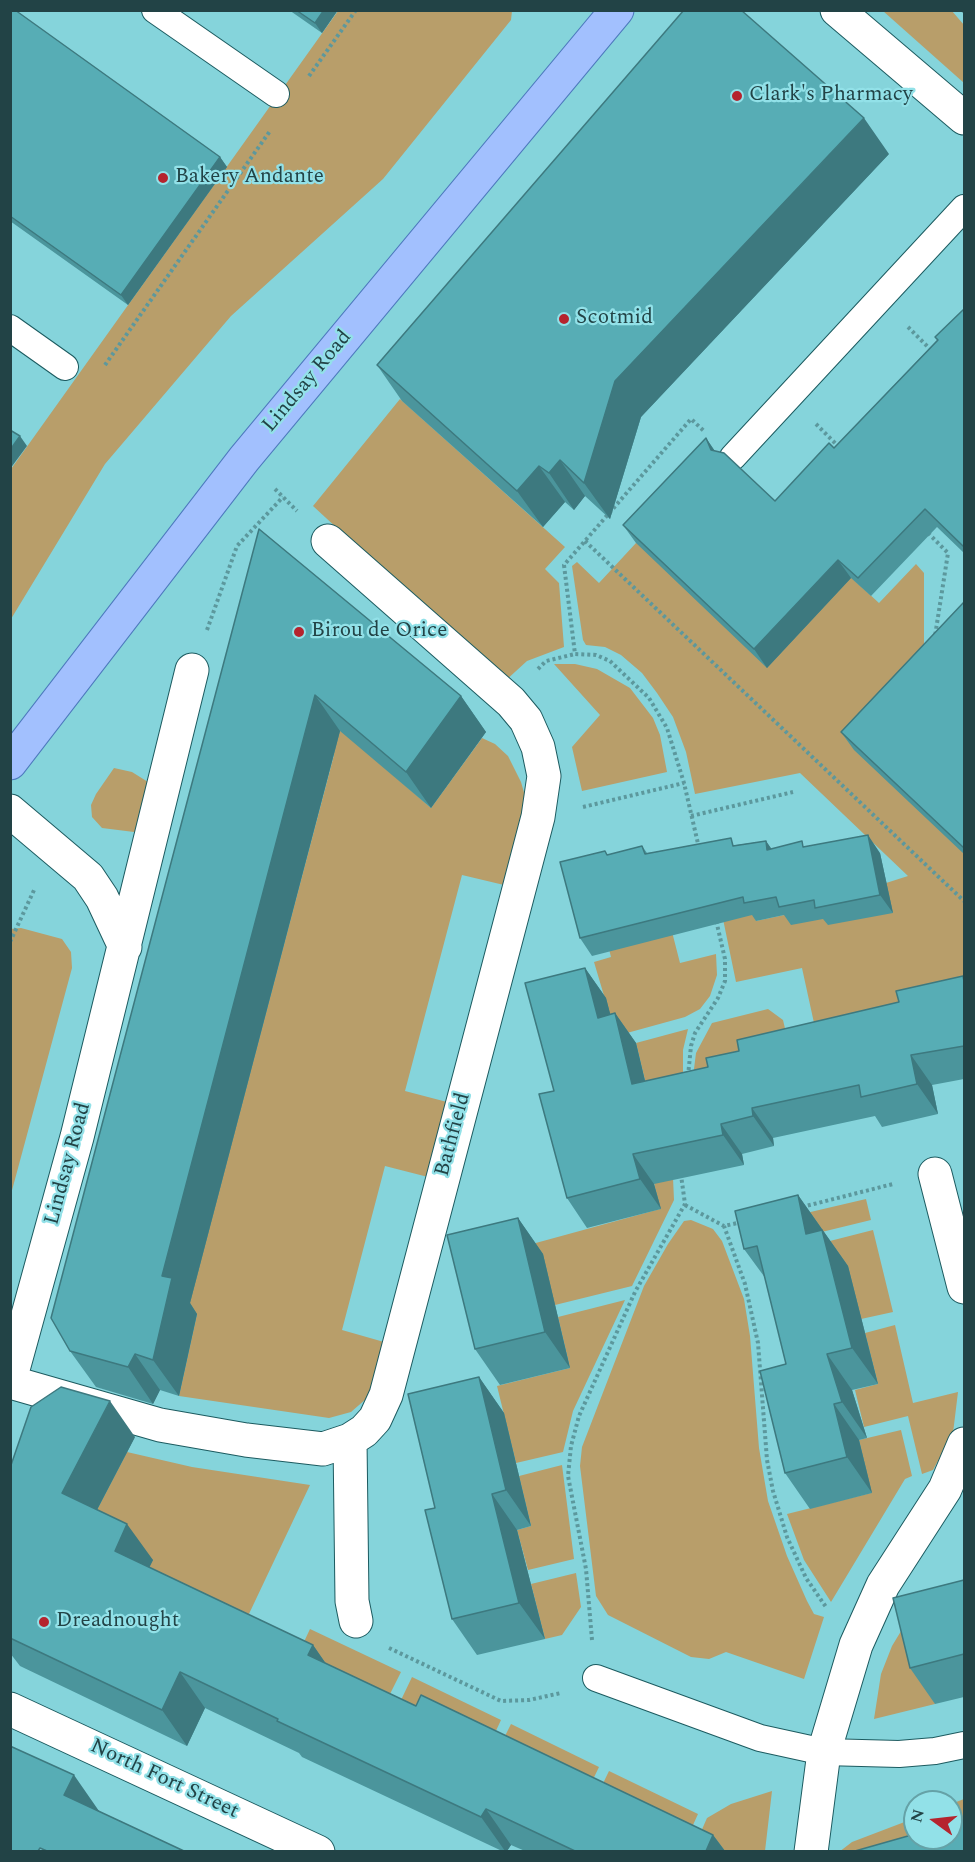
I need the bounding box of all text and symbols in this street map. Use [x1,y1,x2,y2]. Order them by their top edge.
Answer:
place label: Clark's Pharmacy [749,83,913,109]
marker: Clark's Pharmacy [730,89,744,103]
place label: Bakery Andante [175,165,324,191]
marker: Bakery Andante [156,171,170,185]
place label: Scotmid [576,306,653,332]
marker: Scotmid [557,312,571,326]
street label: Lindsay Road [258,326,358,438]
place label: Birou de Orice [311,619,447,645]
marker: Birou de Orice [292,625,306,639]
street label: Bathfield [431,1090,477,1180]
street label: Lindsay Road [41,1100,97,1228]
place label: Dreadnought [56,1609,179,1635]
marker: Dreadnought [37,1615,51,1629]
street label: North Fort Street [86,1735,242,1825]
north arrow [903,1790,963,1850]
text: N [904,1806,931,1825]

